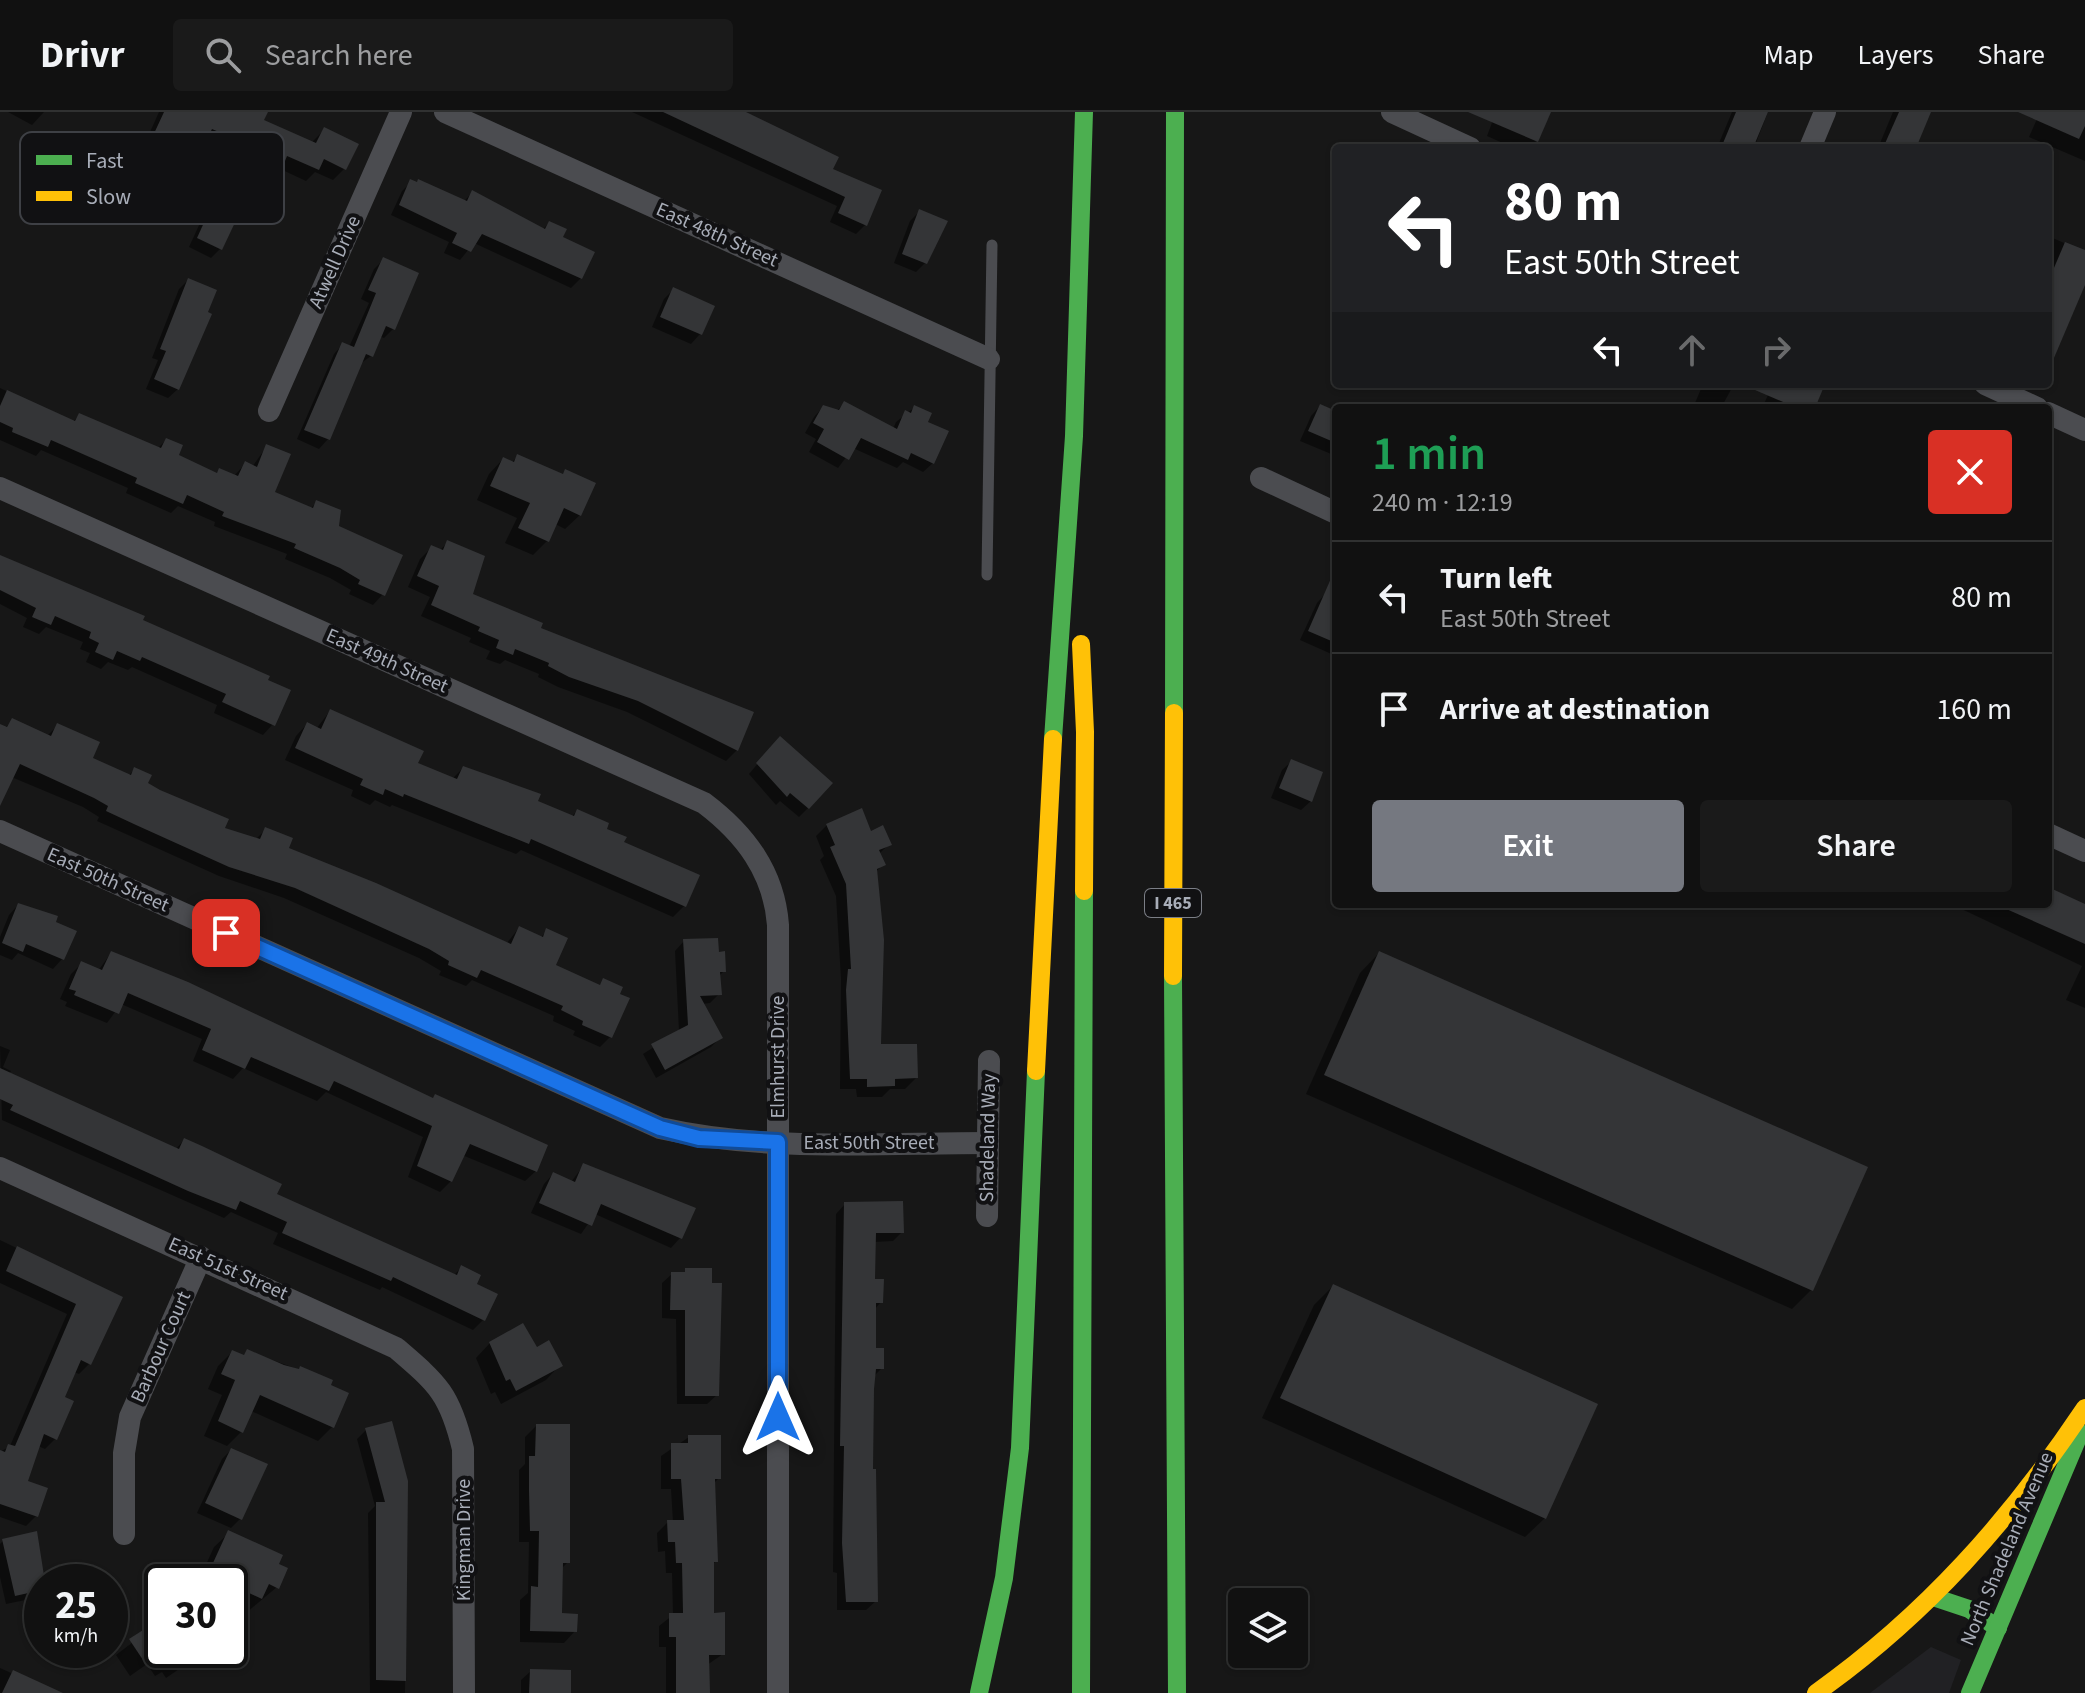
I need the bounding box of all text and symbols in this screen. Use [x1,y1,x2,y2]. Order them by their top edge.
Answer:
search box [173,19,733,91]
text: Drivr [40,28,125,82]
icon: search [201,33,245,77]
text: Search here [265,34,413,77]
text: Map [1763,35,1813,75]
text: Layers [1857,35,1933,75]
text: Share [1977,35,2045,75]
legend [20,132,284,224]
text: Fast [86,145,124,177]
text: 80 m [1504,163,1622,242]
icon: left [1372,176,1476,280]
text: Slow [86,181,131,213]
street label: East 48th Street [651,196,783,275]
street label: Atwell Drive [302,211,368,313]
text: East 50th Street [1504,237,1740,288]
icon: left [1586,328,1630,372]
icon: ahead [1670,328,1714,372]
icon: right [1754,328,1798,372]
text: 1 min [1372,420,1486,488]
button: close [1928,430,2012,514]
text: 240 m · 12:19 [1372,484,1513,521]
text: Turn left [1440,557,1552,600]
icon: left [1372,575,1416,619]
text: 80 m [1951,576,2012,619]
text: East 50th Street [1440,600,1610,637]
street label: East 49th Street [321,622,453,701]
icon: arrive [1372,687,1416,731]
text: Arrive at destination [1440,688,1710,731]
text: 160 m [1936,688,2012,731]
button: Exit [1372,800,1684,892]
button: Share [1700,800,2012,892]
street label: East 50th Street [42,841,174,920]
road number: I 465 [1145,889,1201,917]
pin [192,899,260,967]
icon: arrive [204,911,248,955]
street label: Elmhurst Drive [764,995,792,1118]
street label: Shadeland Way [973,1073,1003,1203]
street label: East 50th Street [804,1129,935,1157]
street label: East 51st Street [164,1230,292,1308]
street label: Barbour Court [124,1287,198,1407]
position arrow [736,1375,820,1459]
street label: North Shadeland Avenue [1953,1448,2061,1650]
street label: Kingman Drive [450,1479,478,1601]
speed limit sign: 30 [144,1564,248,1668]
text: 25 [55,1577,97,1634]
map controls [1228,1588,1308,1668]
button: layers [1228,1588,1308,1668]
text: km/h [54,1622,98,1650]

